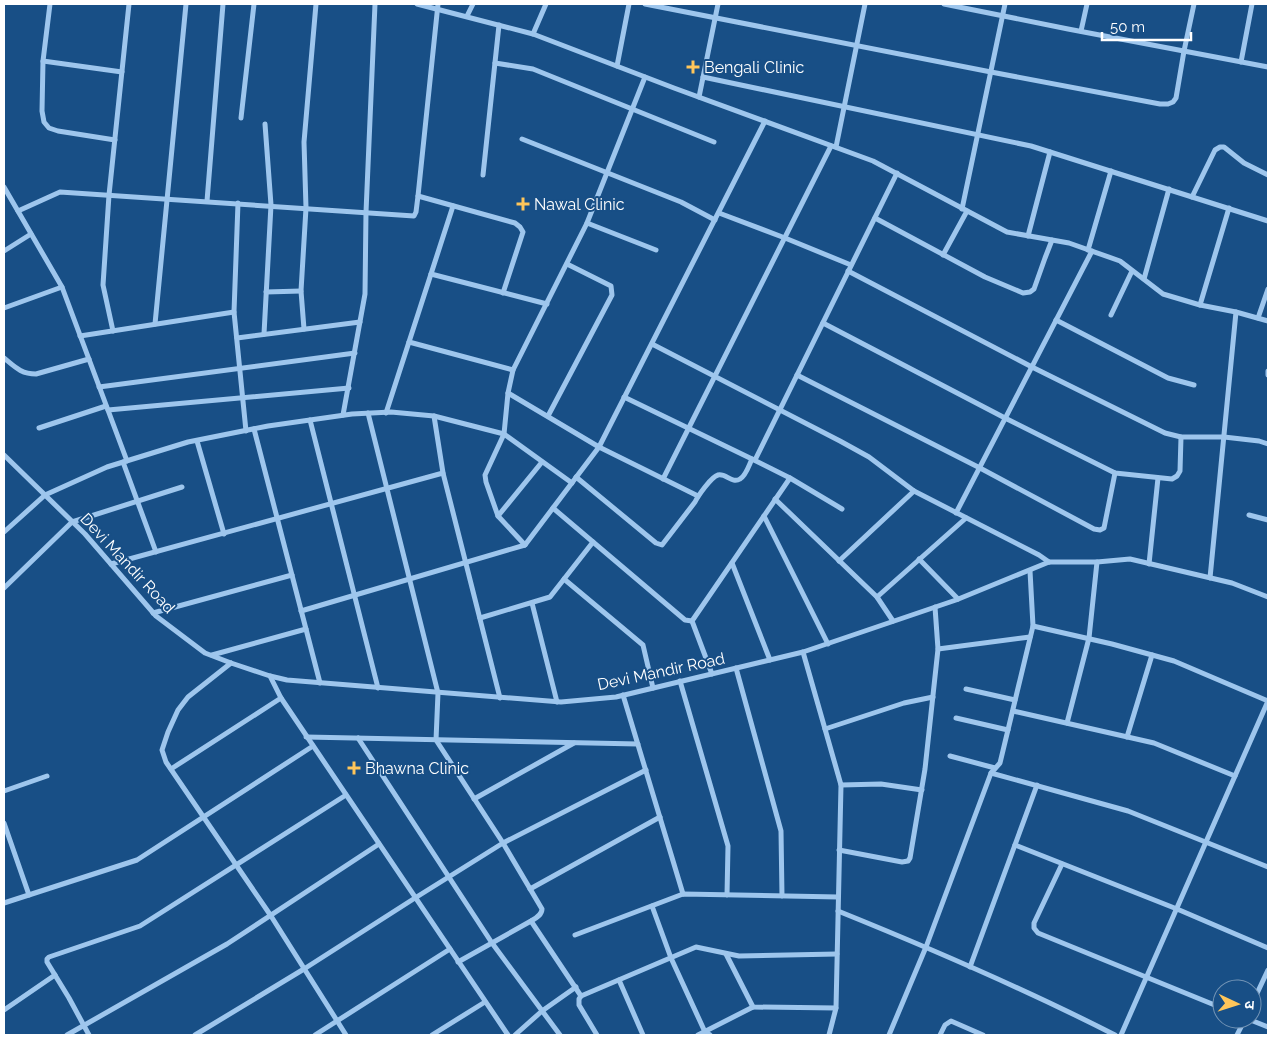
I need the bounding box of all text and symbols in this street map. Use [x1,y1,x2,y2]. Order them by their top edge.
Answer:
scale bar [1102,10,1191,42]
text: 50 m [1110,18,1145,36]
place label: Bengali Clinic [704,58,805,77]
marker: Bengali Clinic [686,60,700,74]
place label: Nawal Clinic [534,195,625,214]
marker: Nawal Clinic [516,197,530,211]
street label: Devi Mandir Road [76,509,179,617]
street label: Devi Mandir Road [596,649,727,694]
place label: Bhawna Clinic [365,759,469,778]
marker: Bhawna Clinic [347,761,361,775]
north arrow [1212,979,1262,1029]
text: उ [1242,1000,1258,1010]

